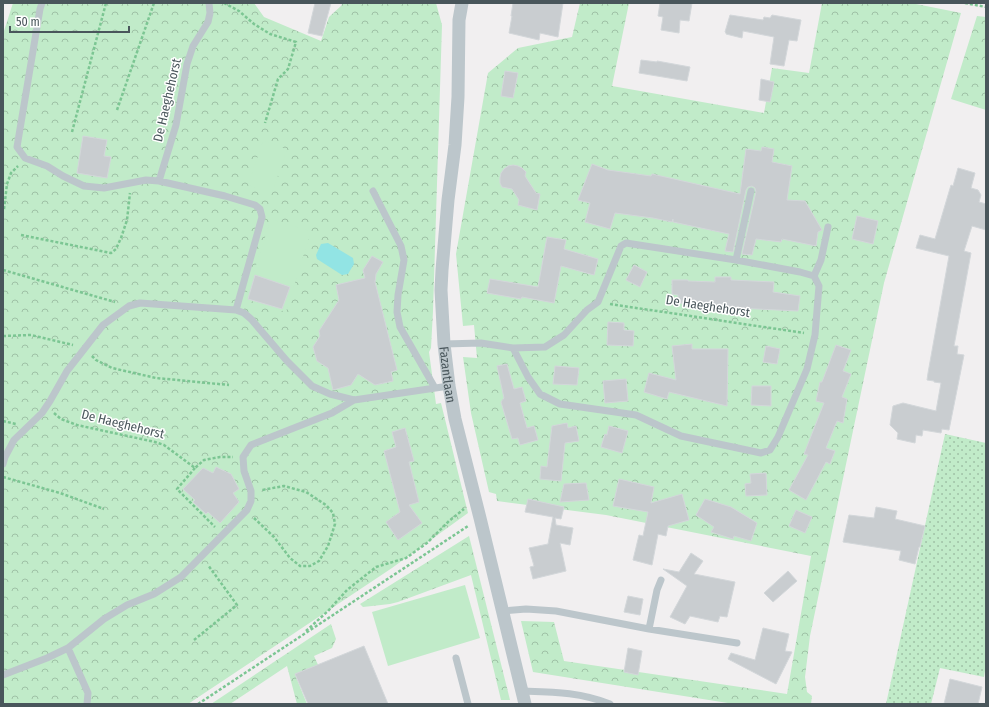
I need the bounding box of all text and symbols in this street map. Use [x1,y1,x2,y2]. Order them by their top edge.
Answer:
scale bar [10,8,129,34]
text: 50 m [16,15,40,29]
street label: De Haeghehorst [150,56,184,143]
street label: De Haeghehorst [665,292,752,320]
street label: Fazantlaan [437,346,459,404]
street label: De Haeghehorst [80,406,167,442]

